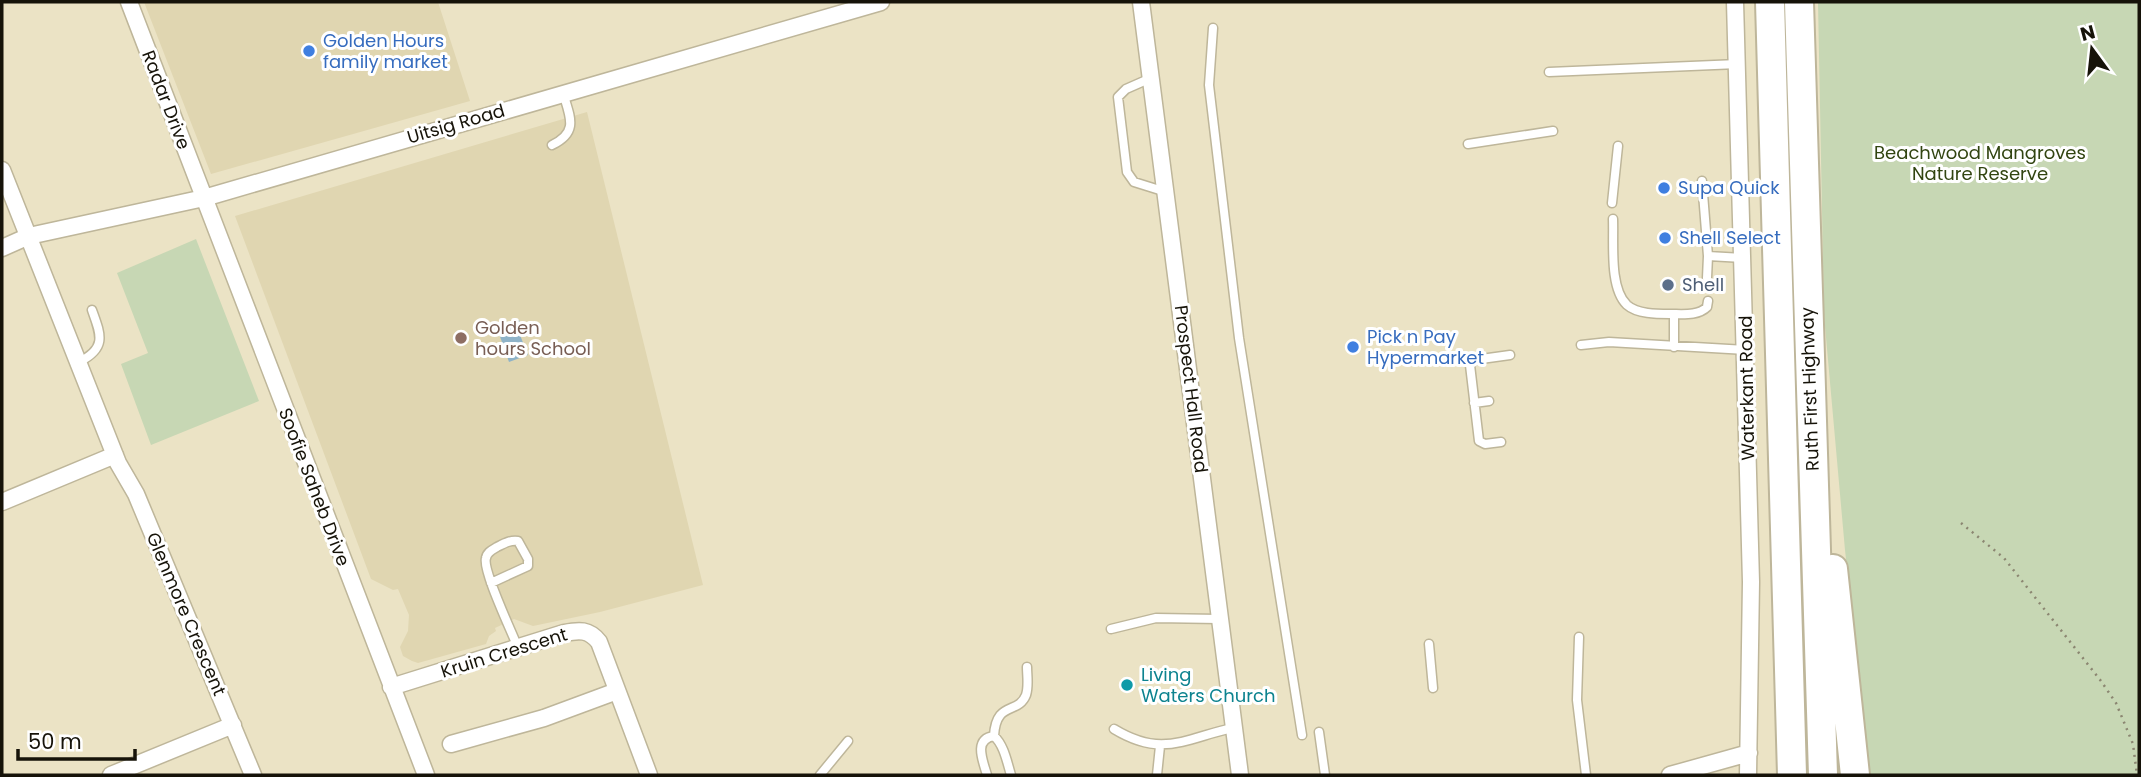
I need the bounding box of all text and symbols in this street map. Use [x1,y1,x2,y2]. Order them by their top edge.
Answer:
north arrow [2057,14,2127,84]
text: N [2077,18,2098,48]
place label: Golden Hours family market [323,28,448,74]
marker: Golden Hours family market [301,43,317,59]
street label: Radar Drive [136,47,197,153]
street label: Uitsig Road [404,98,508,149]
park label: Beachwood Mangroves Nature Reserve [1874,140,2086,186]
place label: Supa Quick [1678,175,1780,200]
marker: Supa Quick [1656,180,1672,196]
place label: Shell Select [1679,225,1781,250]
marker: Shell Select [1657,230,1673,246]
place label: Shell [1682,272,1724,297]
marker: Shell [1660,277,1676,293]
street label: Prospect Hall Road [1169,304,1214,474]
street label: Ruth First Highway [1794,307,1825,471]
place label: Golden hours School [475,315,591,361]
street label: Waterkant Road [1733,315,1760,461]
place label: Pick n Pay Hypermarket [1367,324,1484,370]
marker: Golden hours School [453,330,469,346]
marker: Pick n Pay Hypermarket [1345,339,1361,355]
street label: Soofie Saheb Drive [273,404,356,569]
street label: Glenmore Crescent [141,528,232,699]
street label: Kruin Crescent [438,621,570,684]
place label: Living Waters Church [1141,662,1275,708]
marker: Living Waters Church [1119,677,1135,693]
scale bar [18,718,135,762]
text: 50 m [28,727,82,756]

